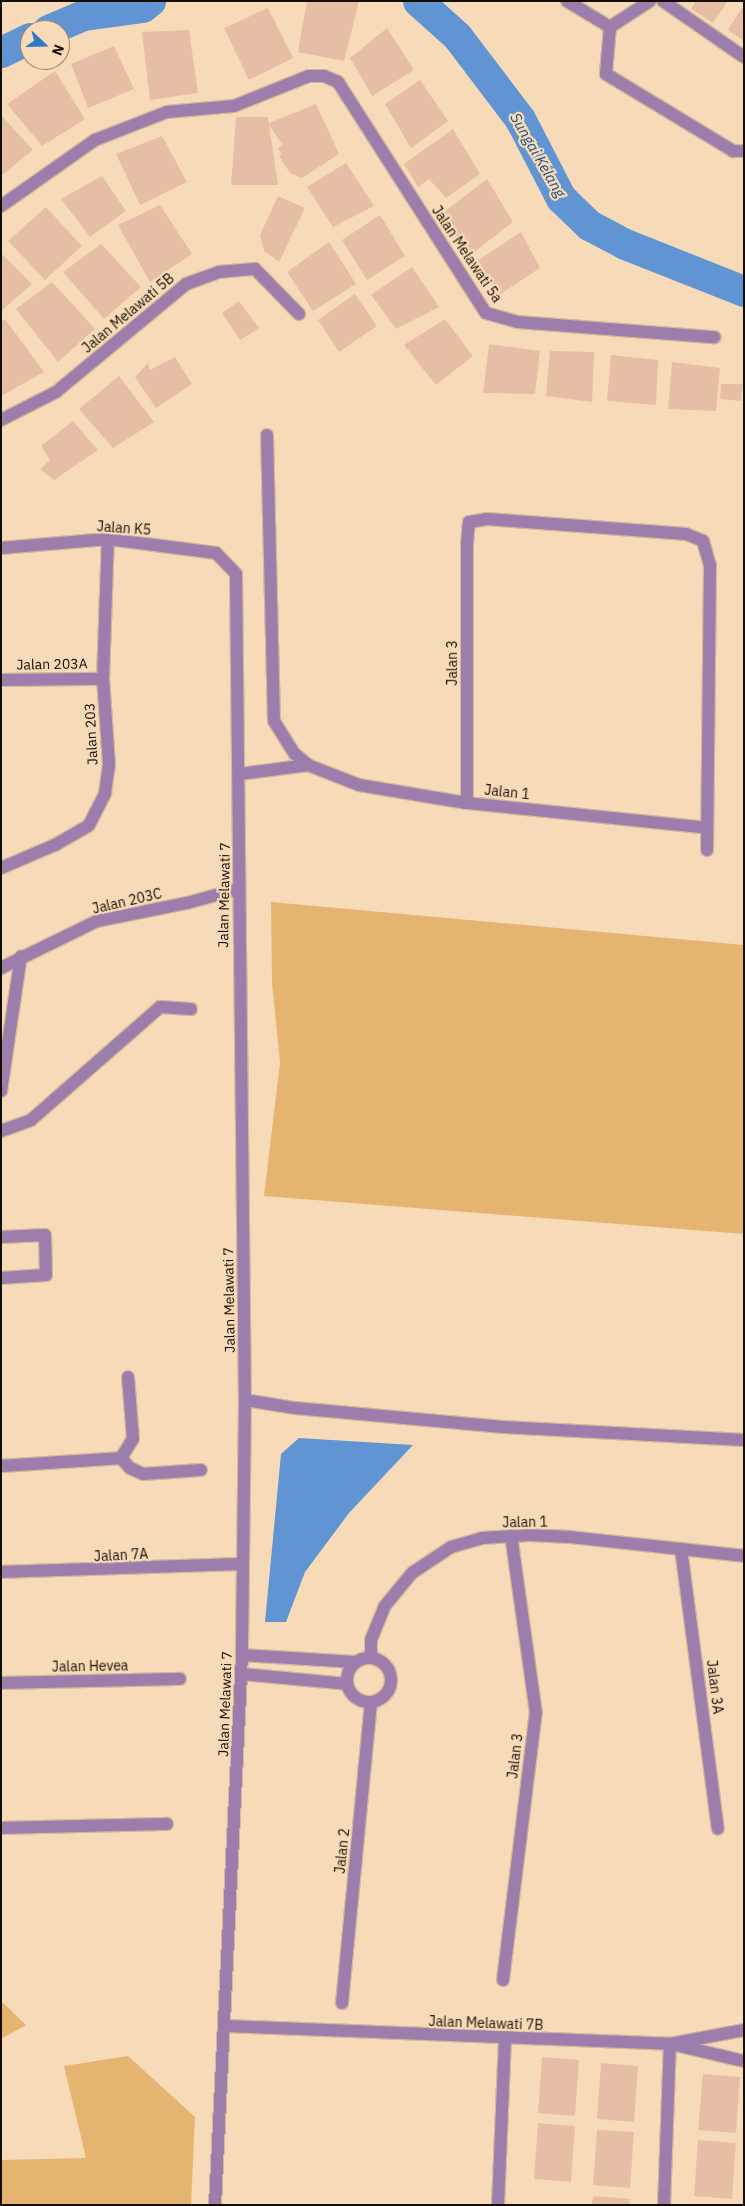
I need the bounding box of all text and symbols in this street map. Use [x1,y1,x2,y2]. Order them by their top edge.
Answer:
north arrow [20,20,70,70]
text: N [48,42,68,58]
water label: Sungai Kelang [507,110,569,200]
street label: Jalan Melawati 5a [428,202,506,306]
street label: Jalan Melawati 5B [79,270,177,356]
street label: Jalan K5 [96,518,152,538]
street label: Jalan 3 [444,640,460,686]
street label: Jalan 203A [16,655,88,673]
street label: Jalan 203 [81,702,101,766]
street label: Jalan 1 [483,781,531,803]
street label: Jalan Melawati 7 [215,842,233,948]
street label: Jalan 203C [90,885,164,917]
street label: Jalan Melawati 7 [220,1247,238,1353]
street label: Jalan 1 [502,1513,548,1531]
street label: Jalan 7A [93,1545,149,1565]
street label: Jalan Melawati 7 [215,1651,235,1757]
street label: Jalan Hevea [52,1657,128,1675]
street label: Jalan 3A [703,1659,727,1715]
street label: Jalan 3 [504,1732,526,1780]
street label: Jalan 2 [331,1827,353,1875]
street label: Jalan Melawati 7B [428,2013,544,2033]

